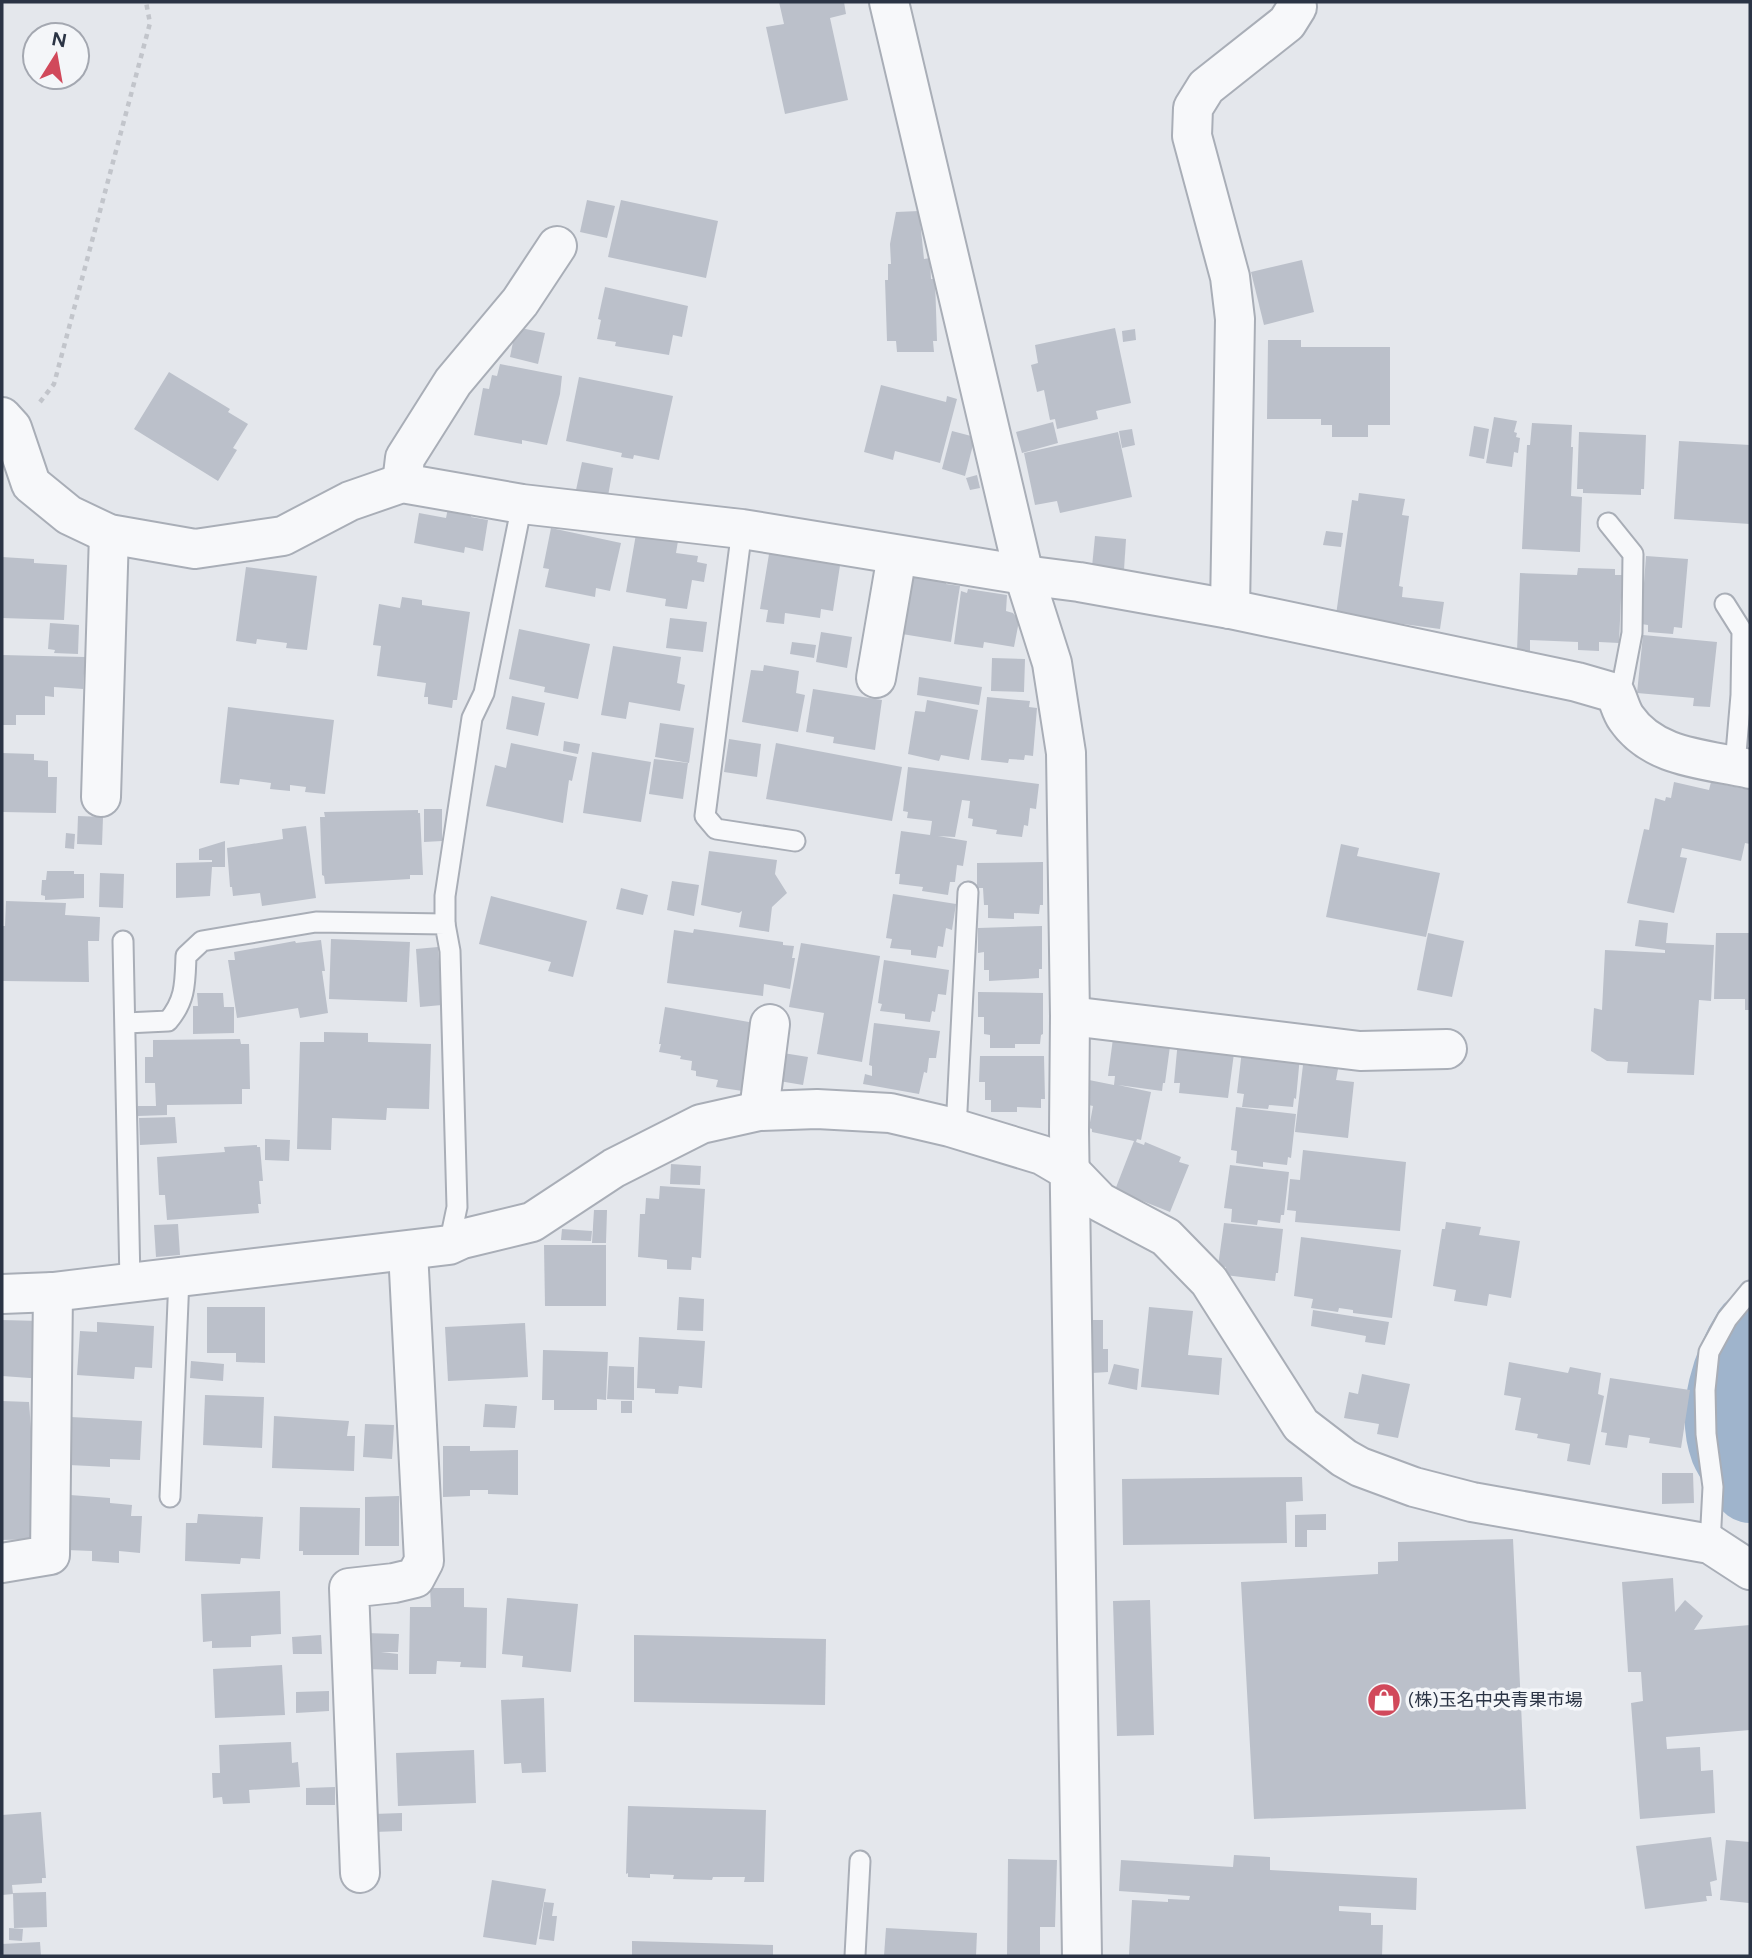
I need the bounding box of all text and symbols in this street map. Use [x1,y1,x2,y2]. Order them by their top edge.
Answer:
north arrow [21,21,91,91]
text: N [50,27,69,52]
shop icon: (株)玉名中央青果市場 [1365,1681,1403,1719]
place label: (株)玉名中央青果市場 [1408,1689,1583,1711]

